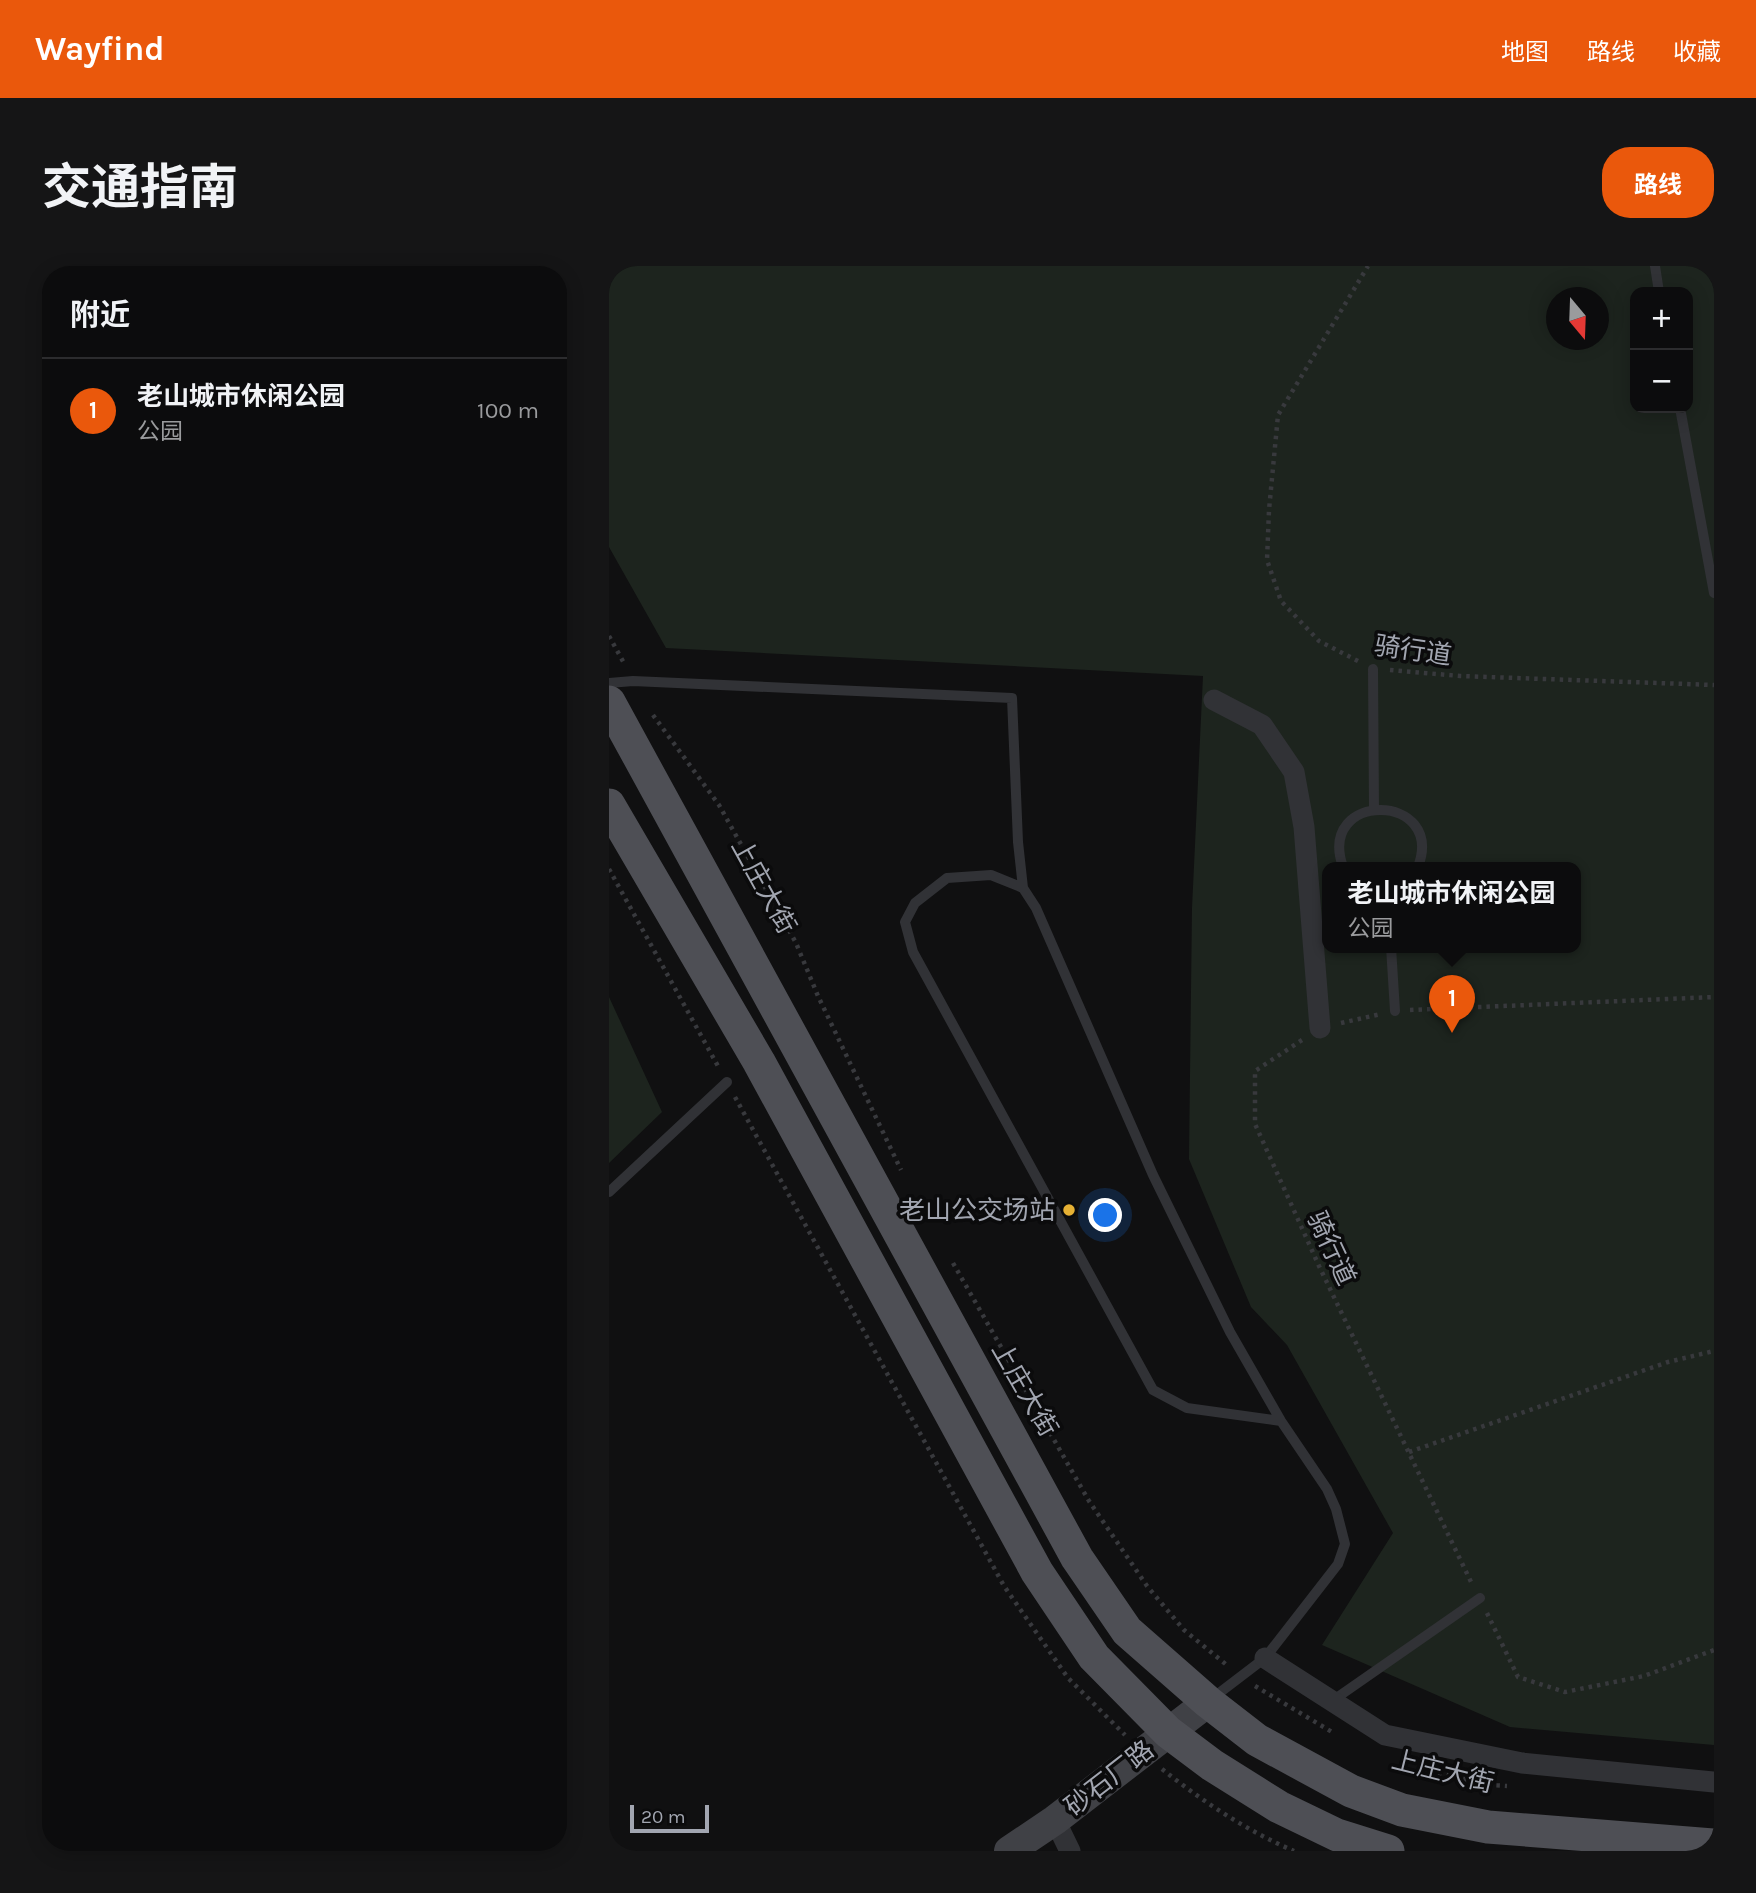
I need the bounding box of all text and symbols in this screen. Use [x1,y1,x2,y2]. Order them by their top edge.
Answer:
text: Wayfind [35,30,165,68]
text: 地图 [1501,38,1549,66]
text: 路线 [1587,38,1635,66]
text: 收藏 [1673,38,1721,66]
button: 路线 [1602,147,1714,218]
text: 交通指南 [42,159,238,216]
north arrow [1546,287,1609,350]
map controls [1630,287,1693,413]
button: + [1630,287,1693,350]
text: 附近 [70,297,130,333]
button: − [1630,350,1693,413]
text: 老山城市休闲公园 [137,381,345,412]
text: 1 [89,397,97,424]
text: 100 m [477,397,539,424]
text: 公园 [137,418,183,445]
street label: 骑行道 [1372,630,1454,671]
street label: 上庄大街 [725,833,802,939]
popup [1322,862,1581,953]
text: 老山城市休闲公园 [1347,878,1556,909]
text: 公园 [1347,915,1393,942]
pin: 1 [1429,975,1475,1033]
place label: 老山公交场站 [899,1195,1055,1226]
your location [1088,1198,1122,1232]
marker: 老山公交场站 [1061,1202,1077,1218]
street label: 骑行道 [1301,1206,1362,1290]
street label: 上庄大街 [985,1336,1064,1442]
street label: 砂石厂路 [1059,1734,1160,1823]
street label: 上庄大街 [1389,1744,1497,1799]
scale bar [630,1802,709,1834]
text: 20 m [641,1806,686,1828]

